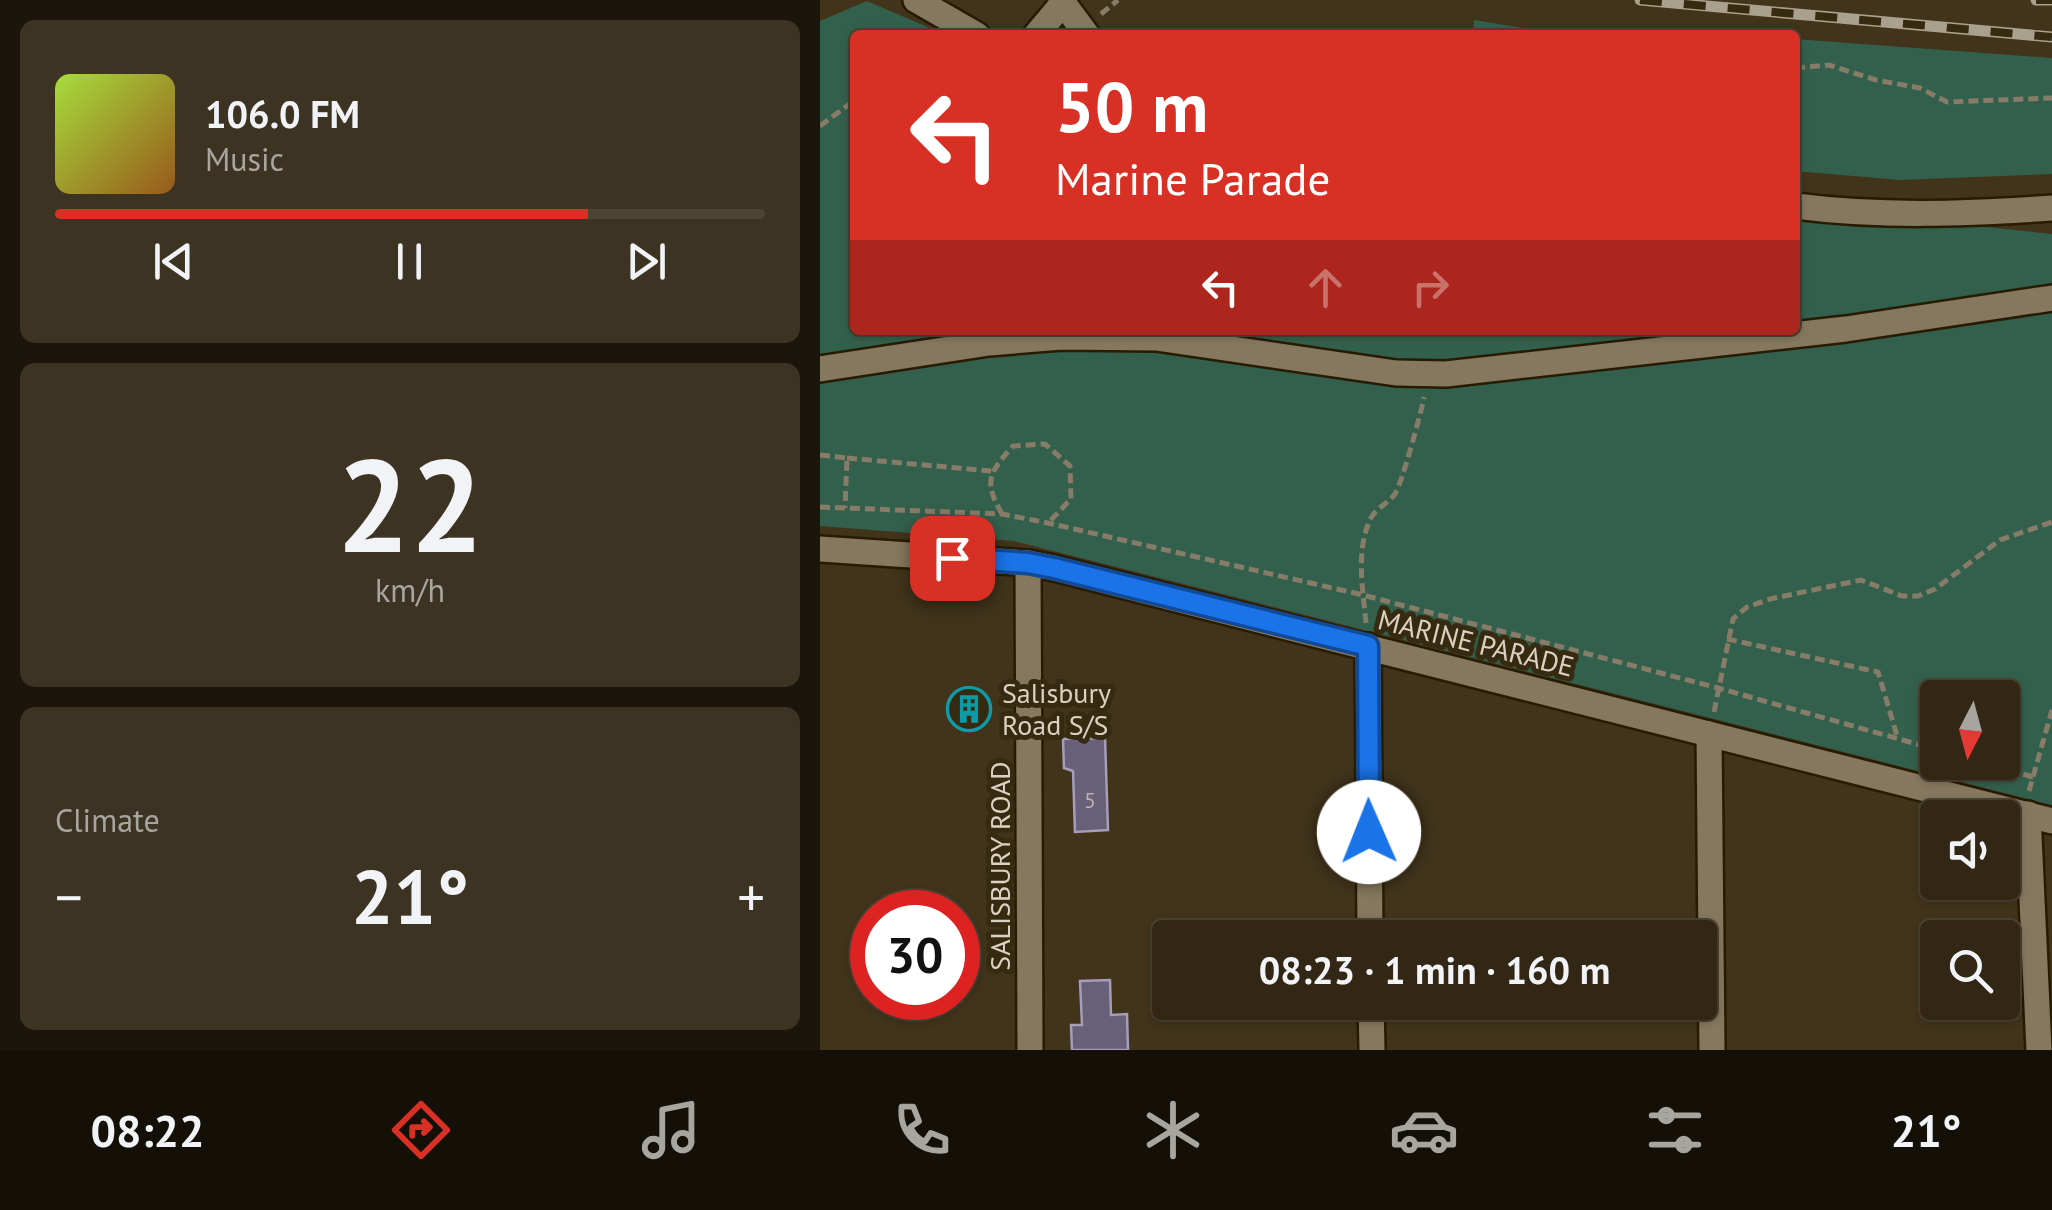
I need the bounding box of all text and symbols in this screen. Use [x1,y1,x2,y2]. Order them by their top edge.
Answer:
text: 50 m [1055,61,1208,151]
icon: left [890,70,1020,200]
text: 106.0 FM [205,89,360,138]
text: Music [205,138,284,180]
text: Marine Parade [1055,149,1330,207]
icon: previous [146,234,201,289]
icon: pause [382,234,437,289]
icon: next [619,234,674,289]
icon: left [1193,260,1248,315]
icon: ahead [1298,260,1353,315]
icon: right [1403,260,1458,315]
text: 22 [336,420,484,588]
pin [910,516,995,601]
icon: arrive [925,531,980,586]
text: km/h [375,569,445,611]
street label: MARINE PARADE [1374,600,1578,685]
place label: Salisbury Road S/S [1002,674,1111,743]
north arrow [1920,680,2020,780]
map controls [1920,680,2020,1020]
building icon: Salisbury Road S/S [946,686,992,732]
street label: SALISBURY ROAD [981,761,1018,971]
position arrow [1317,780,1421,884]
house number: 5 [1084,786,1096,814]
text: Climate [55,799,160,841]
button: sound [1920,800,2020,900]
text: 21° [351,848,469,945]
text: − [55,861,83,932]
text: + [737,861,765,932]
speed limit sign: 30 [850,890,980,1020]
button: search [1920,920,2020,1020]
text: 08:23 · 1 min · 160 m [1259,945,1610,994]
icon: directions [386,1095,456,1165]
icon: music [636,1095,706,1165]
icon: phone [887,1095,957,1165]
icon: climate [1138,1095,1208,1165]
icon: car [1389,1095,1459,1165]
icon: filters [1640,1095,1710,1165]
text: 08:22 [90,1101,205,1159]
text: 21° [1891,1101,1962,1159]

